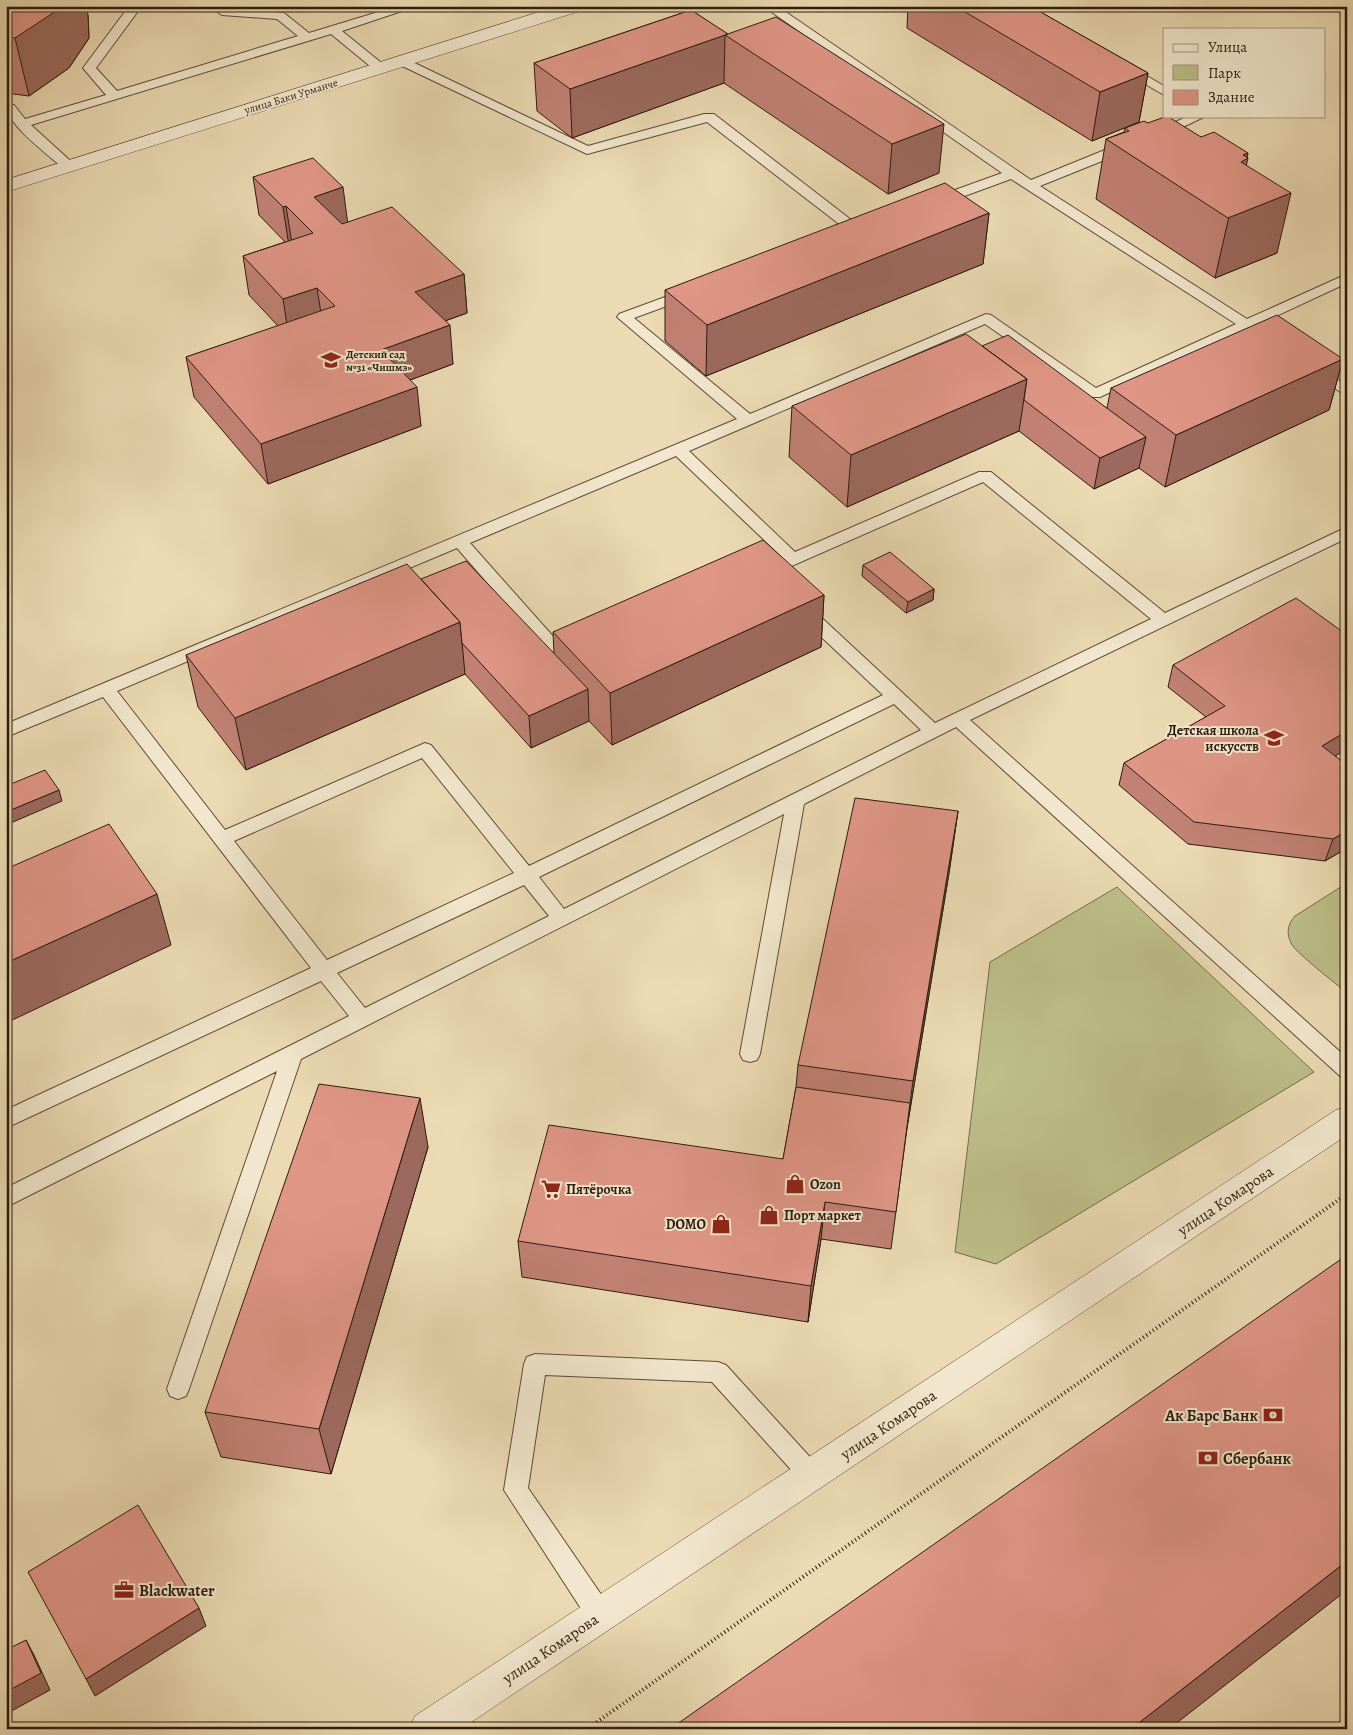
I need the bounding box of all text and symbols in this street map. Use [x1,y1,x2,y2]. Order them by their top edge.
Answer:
legend [1163,28,1326,118]
text: Улица [1208,37,1247,57]
text: Парк [1208,63,1241,83]
street label: улица Баки Урманче [242,75,340,118]
text: Здание [1208,87,1255,107]
place label: Детский сад №31 «Чишмэ» [346,347,412,375]
school or university icon: Детский сад №31 «Чишмэ» [320,349,342,371]
place label: Детская школа искусств [1167,721,1259,756]
school or university icon: Детская школа искусств [1263,727,1285,749]
street label: улица Комарова [1172,1160,1278,1242]
shop icon: Ozon [784,1173,806,1195]
place label: Ozon [810,1175,841,1194]
supermarket icon: Пятёрочка [540,1178,562,1200]
place label: Пятёрочка [566,1180,632,1199]
shop icon: Порт маркет [758,1204,780,1226]
place label: Порт маркет [784,1206,862,1225]
shop icon: DOMO [710,1213,732,1235]
place label: DOMO [666,1215,707,1234]
street label: улица Комарова [835,1384,941,1466]
bank icon: Ак Барс Банк [1262,1404,1284,1426]
place label: Ак Барс Банк [1164,1405,1258,1427]
bank icon: Сбербанк [1197,1447,1219,1469]
place label: Сбербанк [1223,1448,1291,1470]
office icon: Blackwater [113,1579,135,1601]
place label: Blackwater [139,1580,215,1602]
street label: улица Комарова [497,1608,603,1690]

